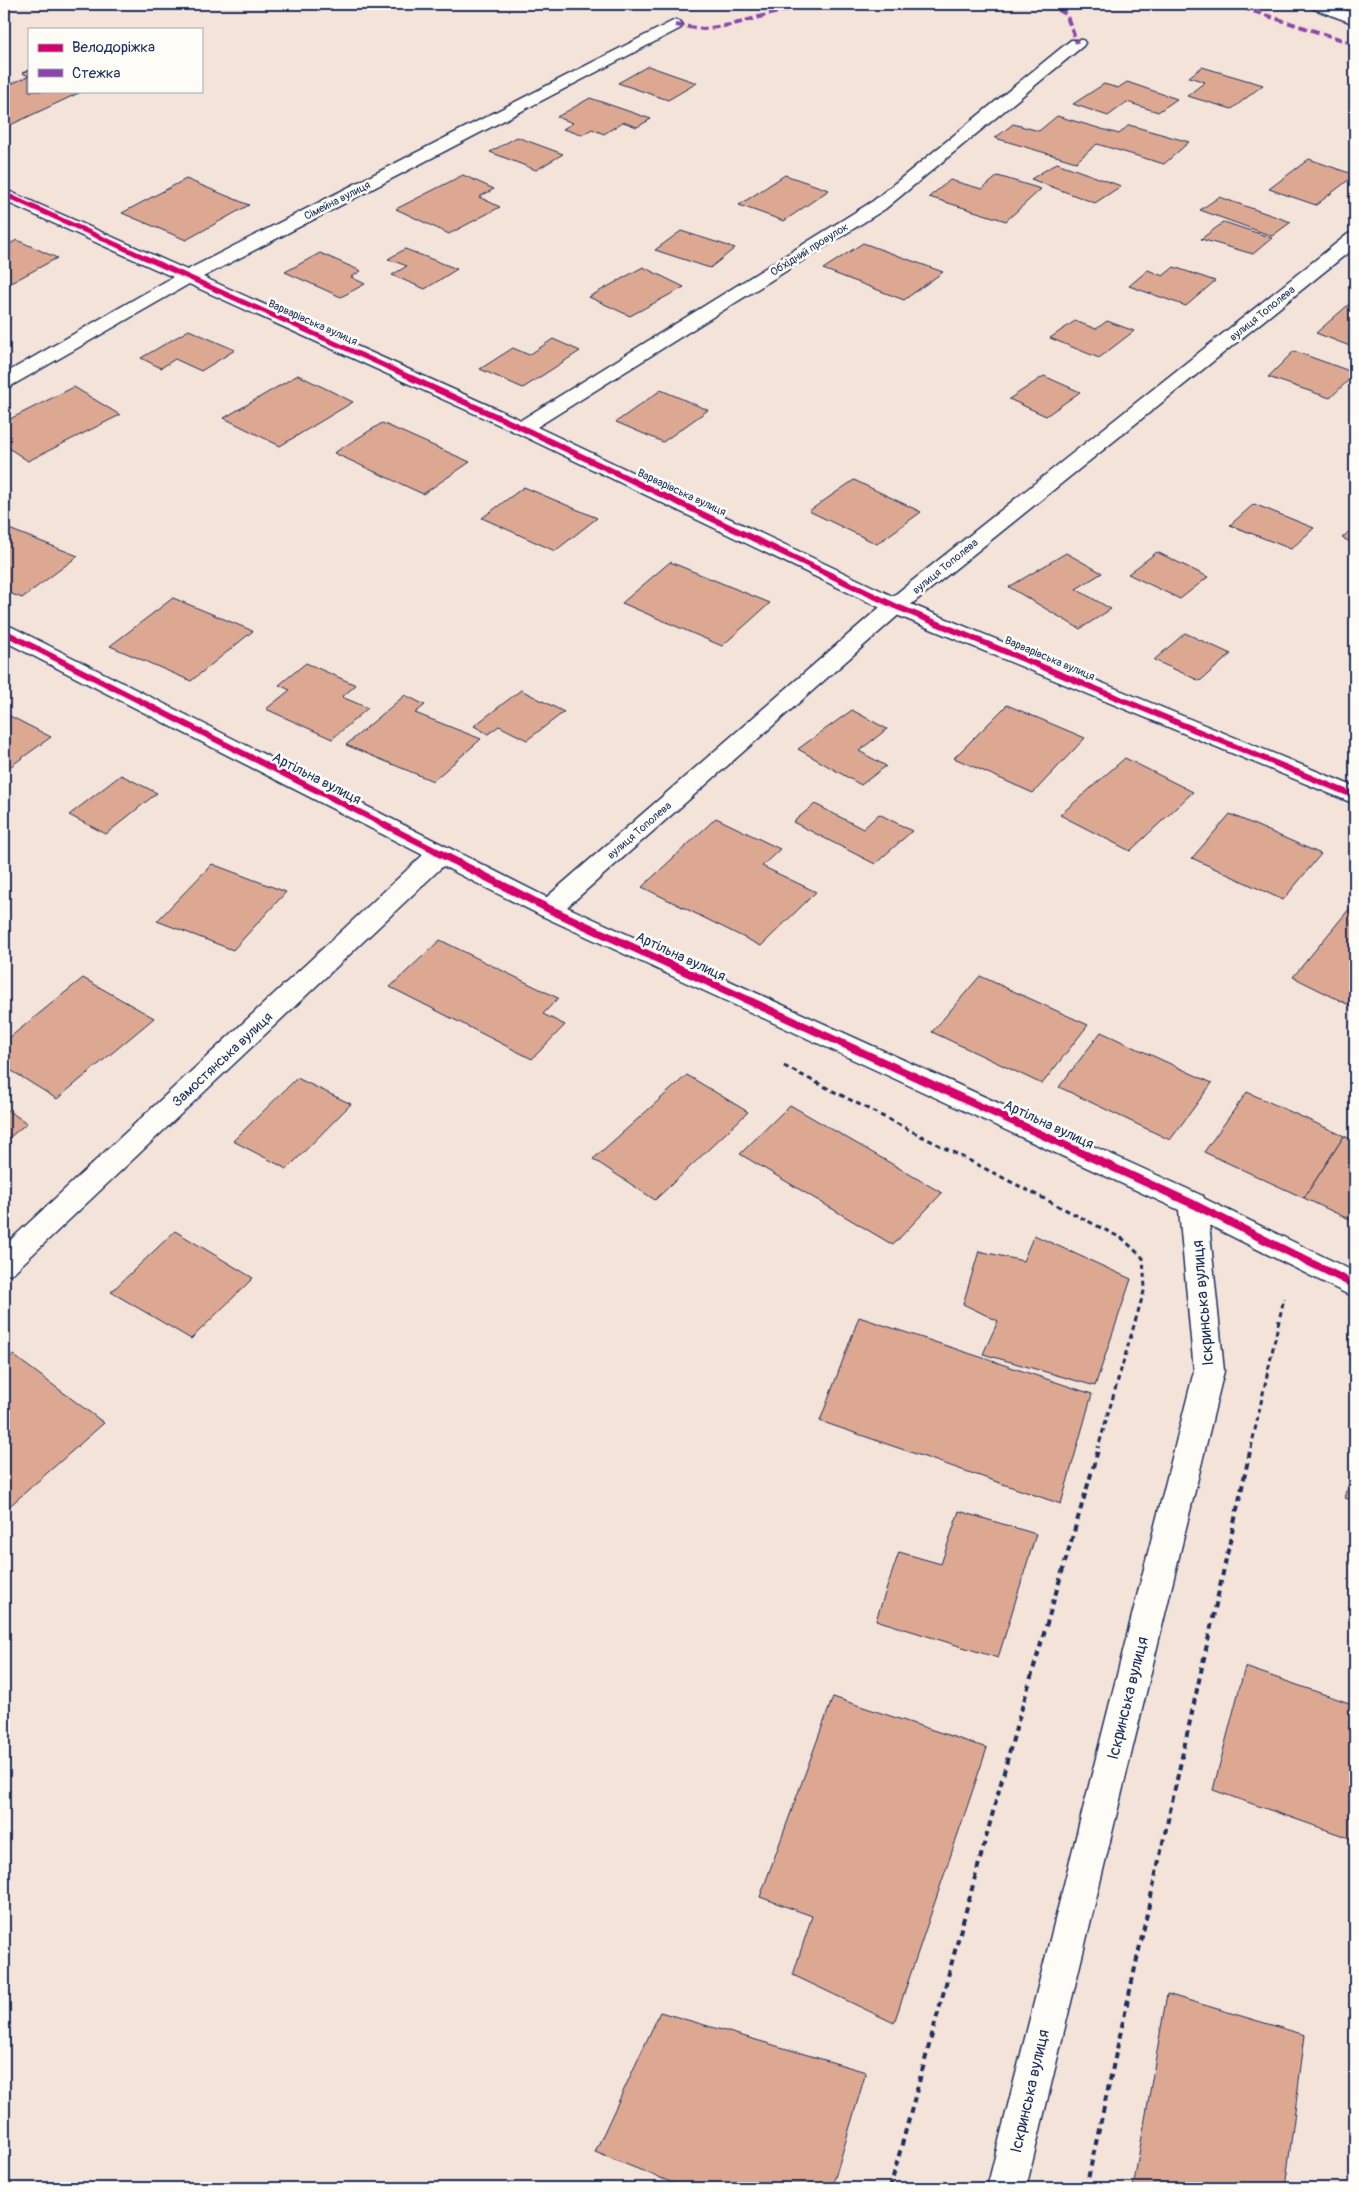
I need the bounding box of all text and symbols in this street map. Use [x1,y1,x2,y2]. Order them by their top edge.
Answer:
legend [28,28,202,92]
text: Велодоріжка [72,38,155,57]
text: Стежка [72,64,121,83]
street label: Сімейна вулиця [302,178,372,223]
street label: Обхідний провулок [768,220,851,279]
street label: вулиця Тополева [1227,283,1298,344]
street label: Варварівська вулиця [266,297,359,348]
street label: Варварівська вулиця [635,466,728,519]
street label: вулиця Тополева [910,536,981,597]
street label: Варварівська вулиця [1003,634,1097,683]
street label: Артільна вулиця [270,749,364,808]
street label: вулиця Тополева [605,799,674,862]
street label: Артільна вулиця [633,928,728,985]
street label: Замостянська вулиця [169,1008,276,1110]
street label: Артільна вулиця [1001,1096,1096,1153]
street label: Іскринська вулиця [1188,1239,1218,1367]
street label: Іскринська вулиця [1103,1635,1153,1762]
street label: Іскринська вулиця [1006,2028,1054,2155]

